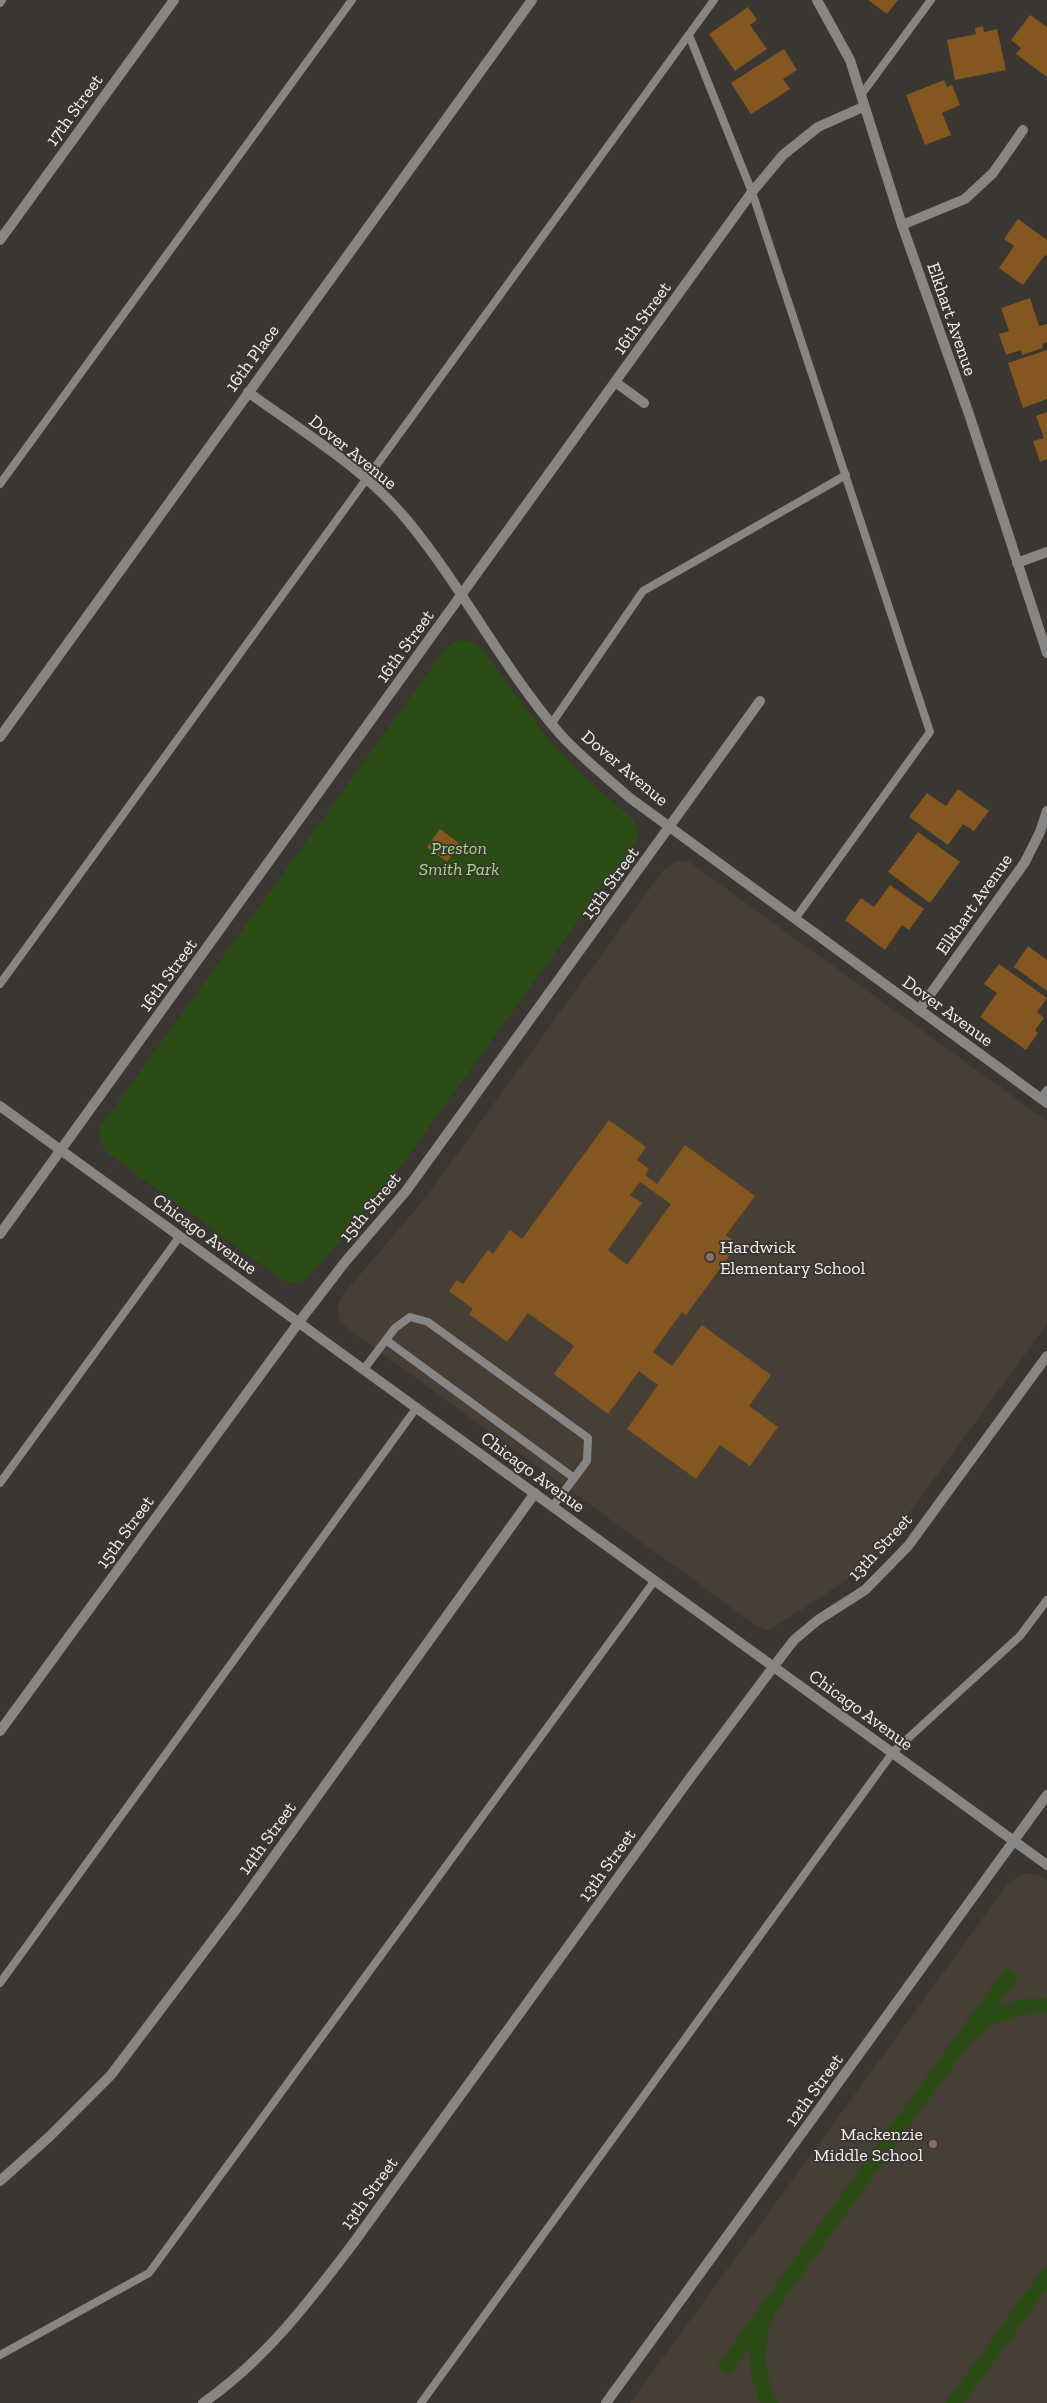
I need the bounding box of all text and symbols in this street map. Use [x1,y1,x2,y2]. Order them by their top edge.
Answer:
street label: 17th Street [41,70,108,150]
street label: Elkhart Avenue [922,259,982,379]
street label: 16th Street [608,277,676,359]
street label: 16th Place [220,320,284,396]
street label: Dover Avenue [305,410,401,494]
street label: 16th Street [371,605,439,687]
street label: Dover Avenue [577,725,673,811]
park label: Preston Smith Park [419,837,499,880]
street label: 15th Street [576,842,644,924]
street label: Elkhart Avenue [931,849,1017,959]
street label: 16th Street [134,934,202,1016]
street label: Dover Avenue [898,971,998,1051]
street label: 15th Street [334,1167,406,1246]
street label: Chicago Avenue [149,1189,261,1279]
place label: Hardwick Elementary School [720,1236,865,1279]
marker: Hardwick Elementary School [704,1251,716,1263]
street label: Chicago Avenue [477,1427,589,1517]
street label: 15th Street [91,1491,159,1573]
street label: 13th Street [843,1509,917,1585]
street label: Chicago Avenue [805,1665,917,1755]
street label: 14th Street [233,1797,301,1879]
street label: 13th Street [573,1824,641,1905]
street label: 12th Street [780,2049,848,2131]
place label: Mackenzie Middle School [814,2123,923,2166]
marker: Mackenzie Middle School [927,2138,939,2150]
street label: 13th Street [335,2152,403,2233]

